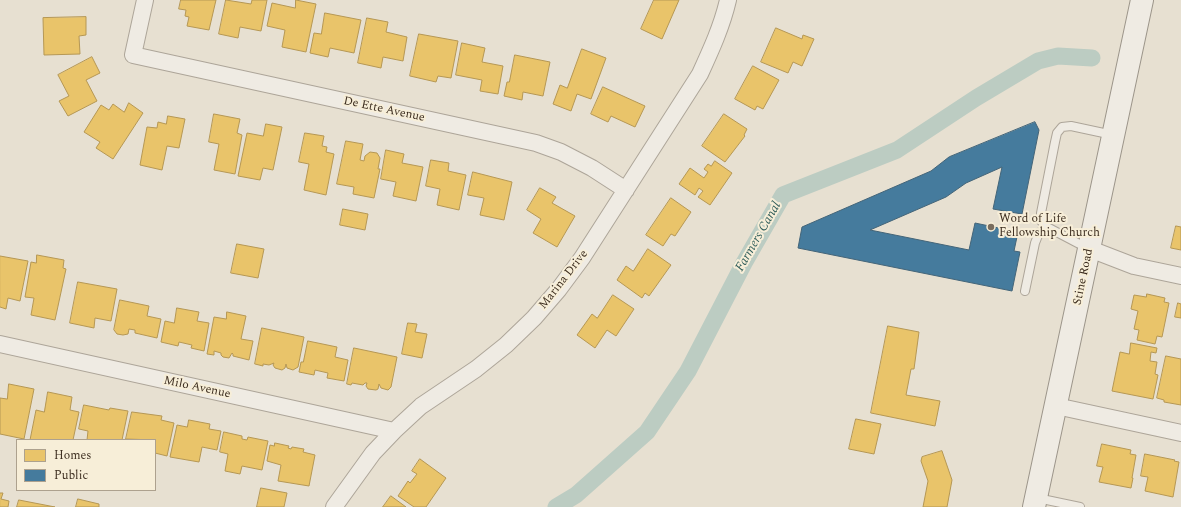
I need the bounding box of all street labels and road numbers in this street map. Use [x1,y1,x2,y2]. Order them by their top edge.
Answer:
street label: De Ette Avenue [342,94,426,126]
street label: Stine Road [1071,247,1097,307]
street label: Marina Drive [536,248,592,312]
street label: Milo Avenue [162,374,232,402]

